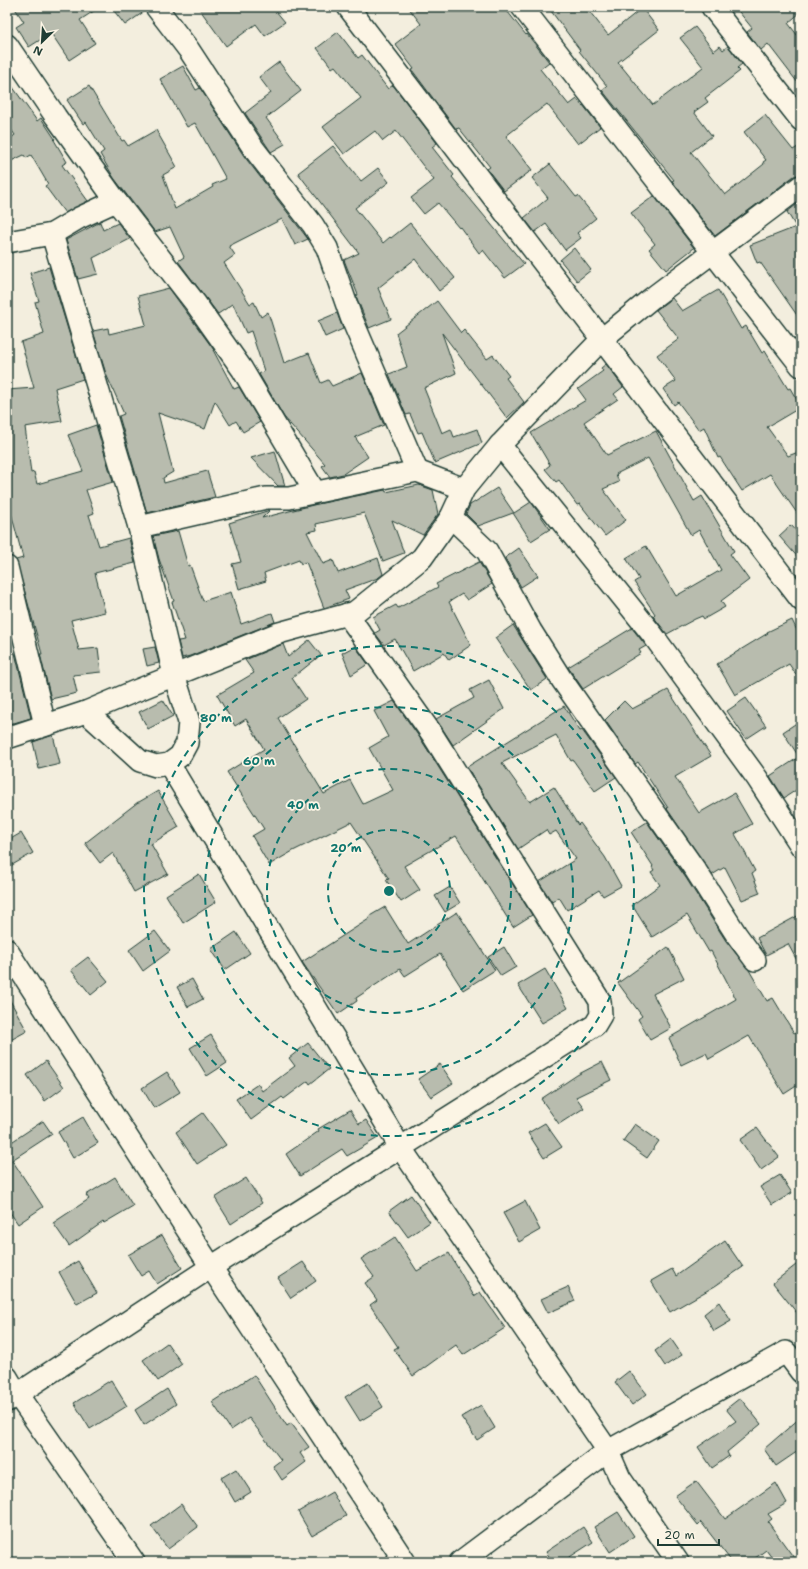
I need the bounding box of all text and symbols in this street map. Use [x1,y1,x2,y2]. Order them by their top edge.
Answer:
north arrow [22,22,62,62]
text: N [31,42,45,59]
text: 80 m [200,710,232,726]
text: 60 m [243,753,275,769]
text: 40 m [287,797,319,813]
text: 20 m [330,840,362,856]
centre of rings [382,884,396,898]
scale bar [658,1521,719,1547]
text: 20 m [664,1527,695,1543]

